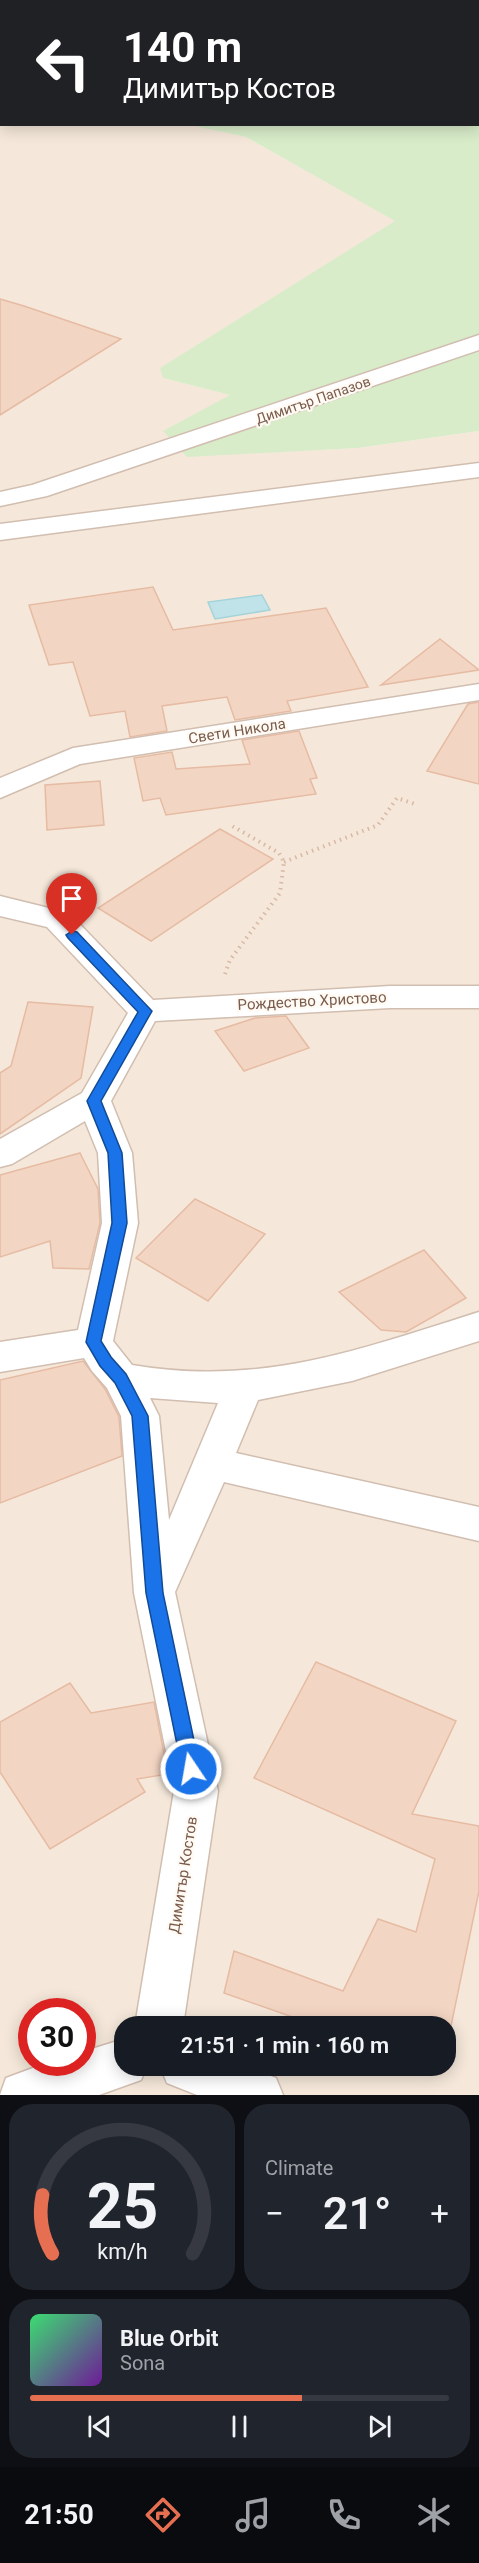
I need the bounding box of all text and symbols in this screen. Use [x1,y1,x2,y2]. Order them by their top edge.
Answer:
text: 140 m [123,23,242,72]
icon: left [24,24,102,102]
text: Димитър Костов [123,73,336,105]
street label: Димитър Папазов [254,373,372,427]
street label: Свети Никола [187,714,287,748]
pin [46,873,97,935]
icon: arrive [55,882,88,915]
street label: Рождество Христово [237,988,387,1014]
position arrow [159,1737,223,1801]
street label: Димитър Костов [165,1815,201,1935]
speed limit sign: 30 [18,1998,96,2076]
text: 21:51 · 1 min · 160 m [181,2033,389,2058]
text: Climate [265,2156,333,2180]
text: 25 [86,2170,158,2243]
text: 21° [323,2187,391,2240]
text: − [265,2194,284,2233]
text: + [430,2194,449,2233]
text: km/h [97,2239,147,2264]
text: Blue Orbit [120,2326,218,2351]
text: Sona [120,2351,165,2375]
icon: previous [83,2410,116,2443]
icon: pause [223,2410,256,2443]
icon: next [363,2410,396,2443]
icon: directions [142,2494,184,2536]
icon: music [232,2494,274,2536]
icon: phone [323,2494,365,2536]
icon: climate [413,2494,455,2536]
text: 21:50 [24,2499,94,2531]

